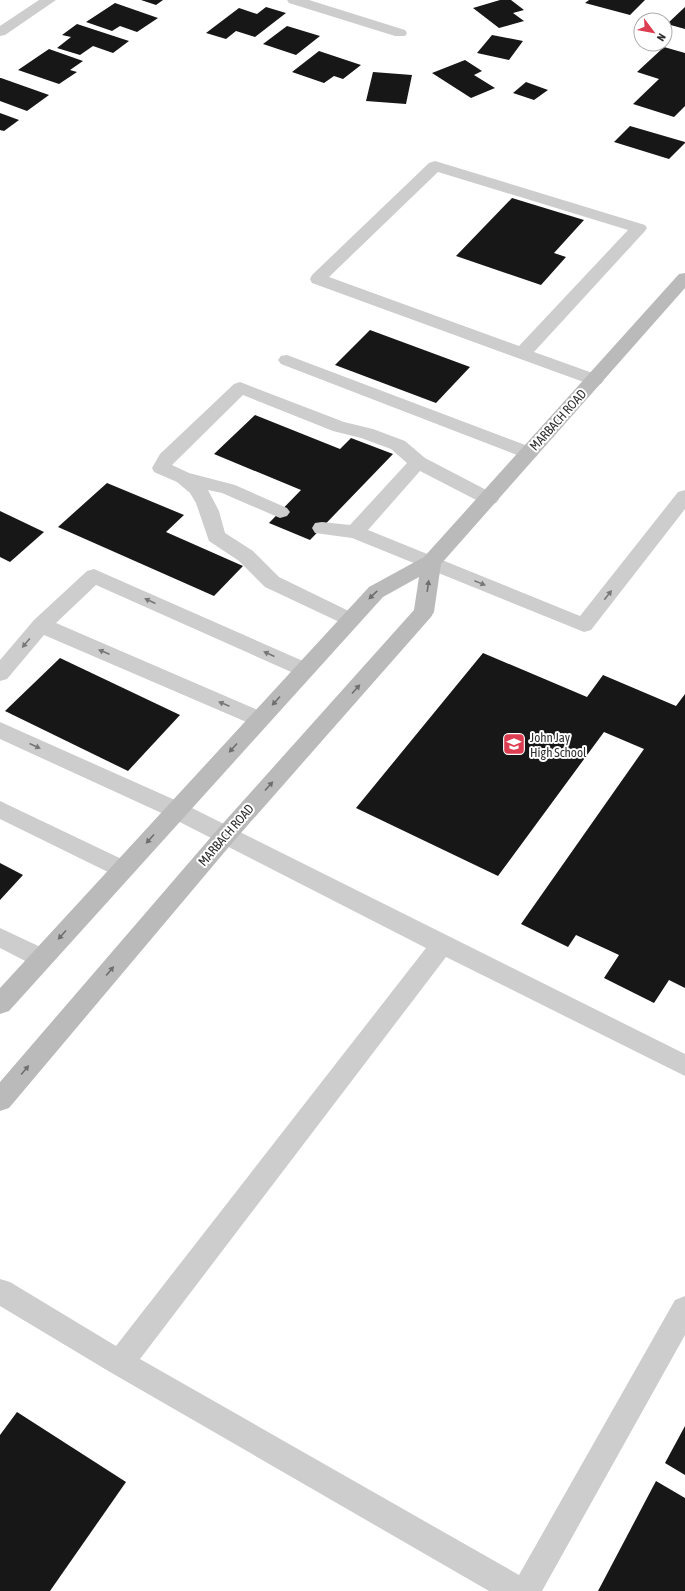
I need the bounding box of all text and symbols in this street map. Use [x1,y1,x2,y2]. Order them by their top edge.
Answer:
north arrow [633,12,673,52]
text: N [655,31,668,43]
street label: MARBACH ROAD [527,386,589,454]
one-way arrow [425,580,431,592]
one-way arrow [475,580,487,586]
one-way arrow [604,589,613,600]
one-way arrow [368,590,378,600]
one-way arrow [145,598,156,604]
one-way arrow [21,638,30,649]
one-way arrow [99,649,110,655]
one-way arrow [263,651,275,657]
one-way arrow [351,684,360,695]
one-way arrow [271,696,281,706]
one-way arrow [218,701,229,707]
place label: John Jay High School [530,730,587,760]
school or university icon: John Jay High School [501,731,527,757]
one-way arrow [30,743,41,749]
one-way arrow [229,743,238,753]
one-way arrow [264,781,274,791]
street label: MARBACH ROAD [195,801,257,869]
one-way arrow [145,834,154,844]
one-way arrow [58,930,67,940]
one-way arrow [105,966,114,977]
one-way arrow [21,1065,30,1076]

